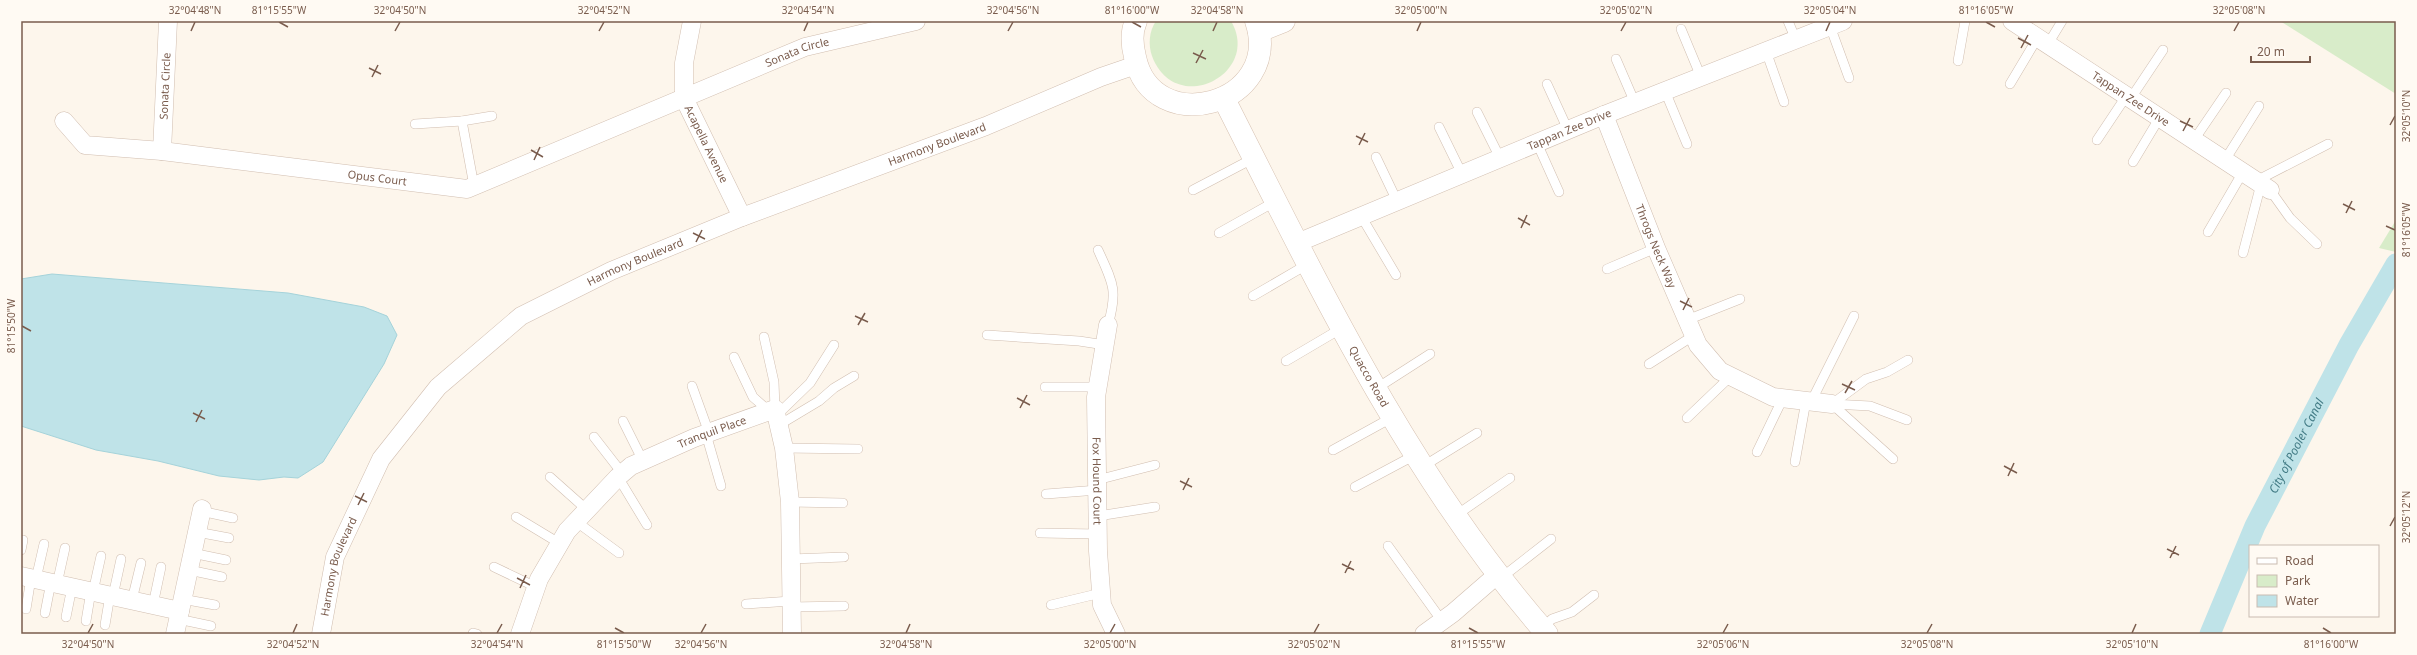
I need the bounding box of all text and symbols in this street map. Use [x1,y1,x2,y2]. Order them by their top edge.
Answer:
text: 32°04'48"N [169,3,221,17]
text: 81°15'55"W [252,3,307,17]
text: 32°04'50"N [374,3,426,17]
text: 32°04'52"N [578,3,630,17]
text: 32°04'54"N [782,3,834,17]
text: 32°04'56"N [987,3,1039,17]
text: 81°16'00"W [1105,3,1160,17]
text: 32°04'58"N [1191,3,1243,17]
text: 32°05'00"N [1395,3,1447,17]
text: 32°05'02"N [1600,3,1652,17]
text: 32°05'04"N [1804,3,1856,17]
text: 81°16'05"W [1959,3,2014,17]
text: 32°05'08"N [2213,3,2265,17]
street label: Sonata Circle [763,34,830,70]
scale bar [2251,38,2310,64]
text: 20 m [2257,43,2285,60]
street label: Sonata Circle [155,52,174,120]
street label: Tappan Zee Drive [2089,68,2173,129]
text: 32°05'10"N [2399,90,2413,142]
street label: Acapella Avenue [682,102,732,185]
street label: Tappan Zee Drive [1525,105,1613,153]
street label: Harmony Boulevard [886,119,988,169]
street label: Opus Court [347,166,408,188]
street label: Throgs Neck Way [1633,202,1681,290]
text: 81°16'05"W [2399,202,2413,257]
street label: Harmony Boulevard [584,234,685,289]
text: 81°15'50"W [4,298,18,353]
street label: Quacco Road [1346,343,1393,410]
water label: City of Pooler Canal [2264,395,2328,496]
street label: Tranquil Place [675,412,748,451]
street label: Fox Hound Court [1090,437,1106,525]
text: 32°05'12"N [2399,491,2413,543]
street label: Harmony Boulevard [316,514,360,617]
legend [2249,545,2379,617]
text: Road [2285,552,2314,569]
text: Park [2285,572,2311,589]
text: Water [2285,592,2319,609]
text: 32°04'50"N [62,637,114,651]
text: 32°04'52"N [267,637,319,651]
text: 32°04'54"N [471,637,523,651]
text: 81°15'50"W [597,637,652,651]
text: 32°04'56"N [675,637,727,651]
text: 32°04'58"N [880,637,932,651]
text: 32°05'00"N [1084,637,1136,651]
text: 32°05'02"N [1288,637,1340,651]
text: 81°15'55"W [1451,637,1506,651]
text: 32°05'06"N [1697,637,1749,651]
text: 32°05'08"N [1901,637,1953,651]
text: 32°05'10"N [2106,637,2158,651]
text: 81°16'00"W [2304,637,2359,651]

